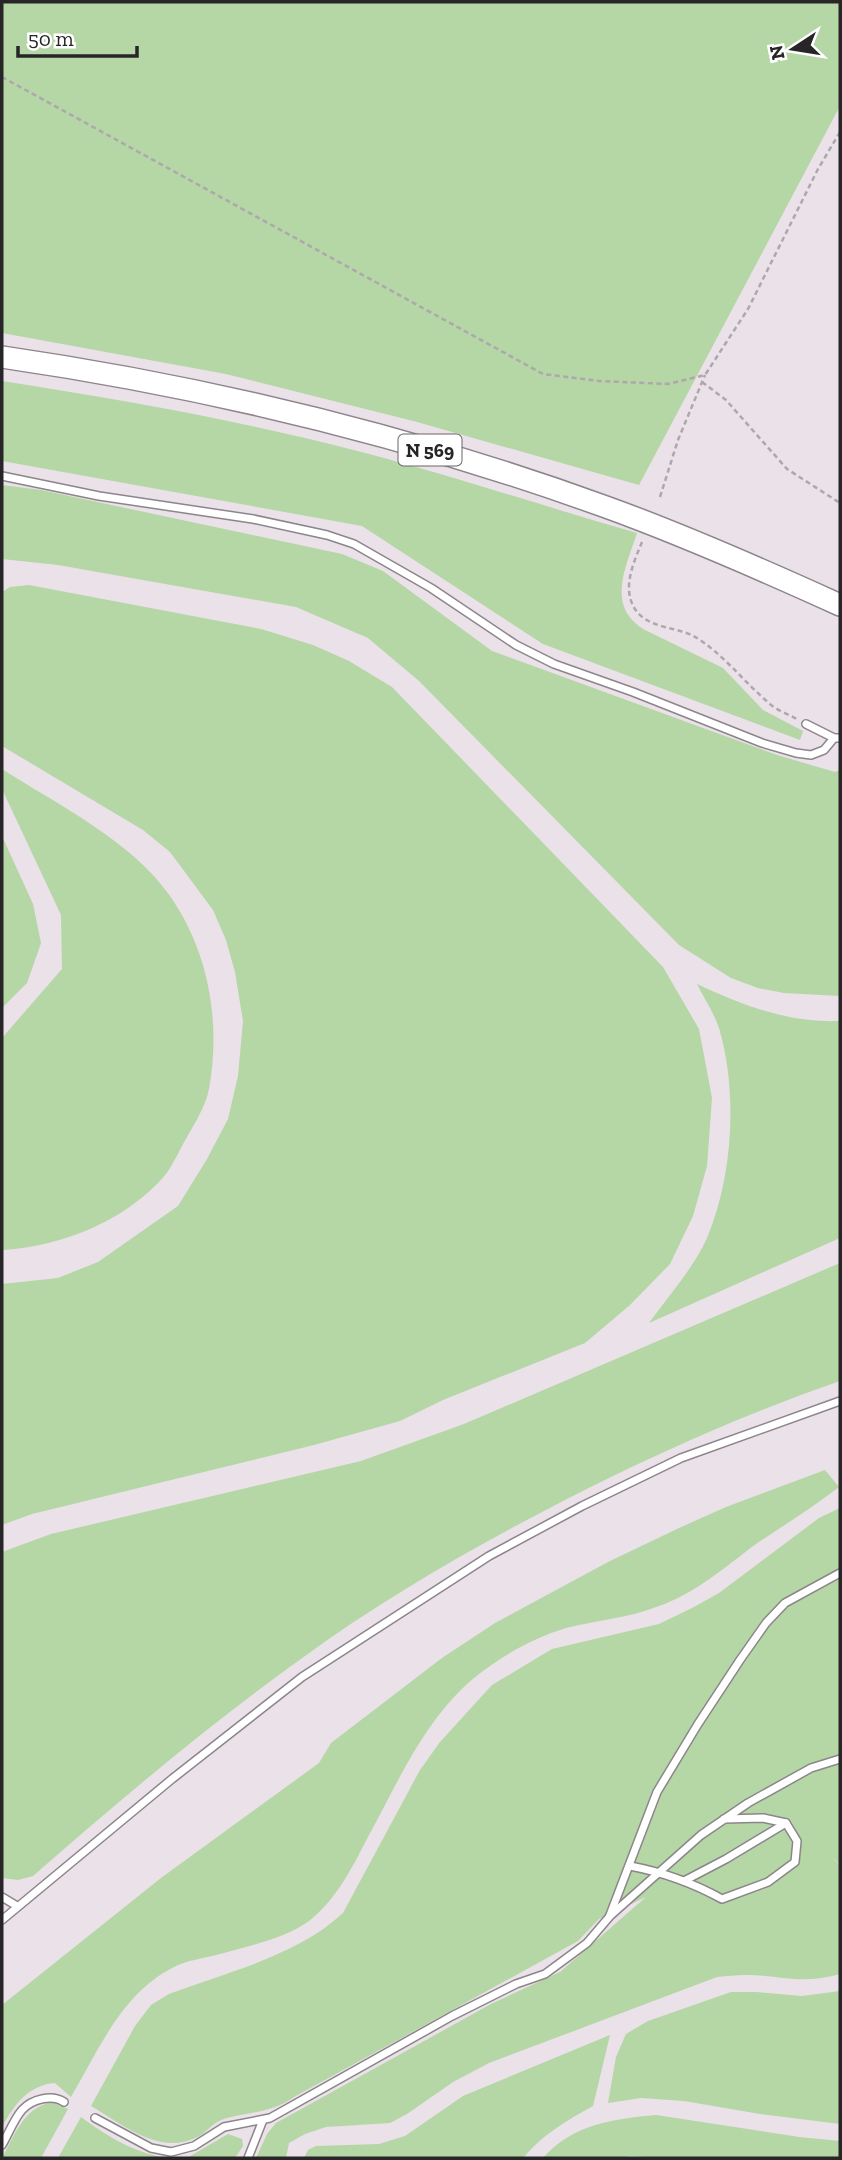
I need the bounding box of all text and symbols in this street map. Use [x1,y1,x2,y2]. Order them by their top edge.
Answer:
scale bar [18,14,136,58]
north arrow [758,14,828,84]
text: 50 m [28,26,74,51]
text: N [764,43,790,62]
road number: N 569 [398,435,462,466]

